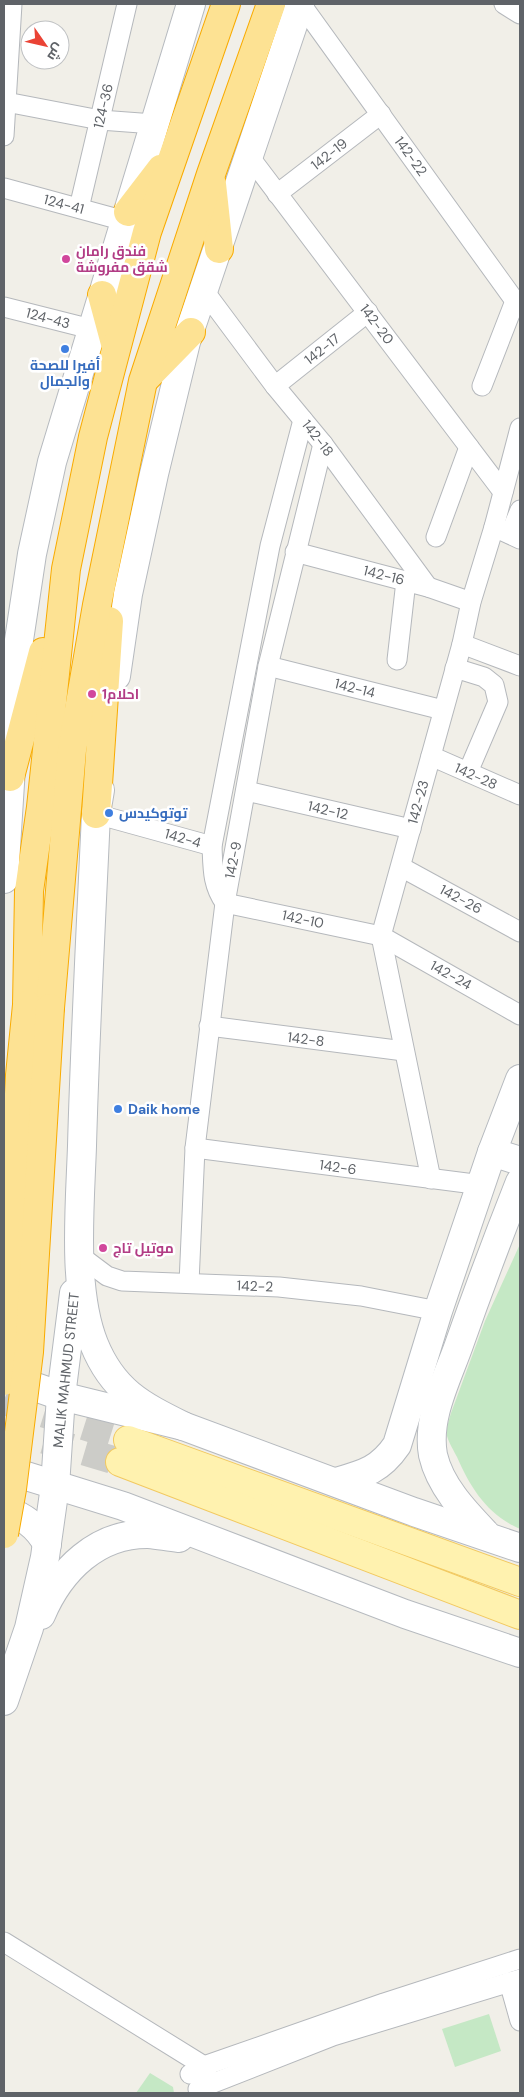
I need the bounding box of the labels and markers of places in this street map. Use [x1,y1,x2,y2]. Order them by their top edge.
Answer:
place label: فندق رامان شقق مفروشة [76,242,168,276]
marker: فندق رامان شقق مفروشة [60,253,72,265]
marker: أفيرا للصحة والجمال [59,343,71,355]
place label: أفيرا للصحة والجمال [30,356,100,390]
place label: احلام1 [102,685,139,704]
marker: احلام1 [86,688,98,700]
place label: توتوكيدس [119,804,188,822]
marker: توتوكيدس [103,807,115,819]
place label: Daik home [128,1100,200,1118]
marker: Daik home [112,1103,124,1115]
place label: موتيل تاج [113,1239,174,1258]
marker: موتيل تاج [97,1242,109,1254]

